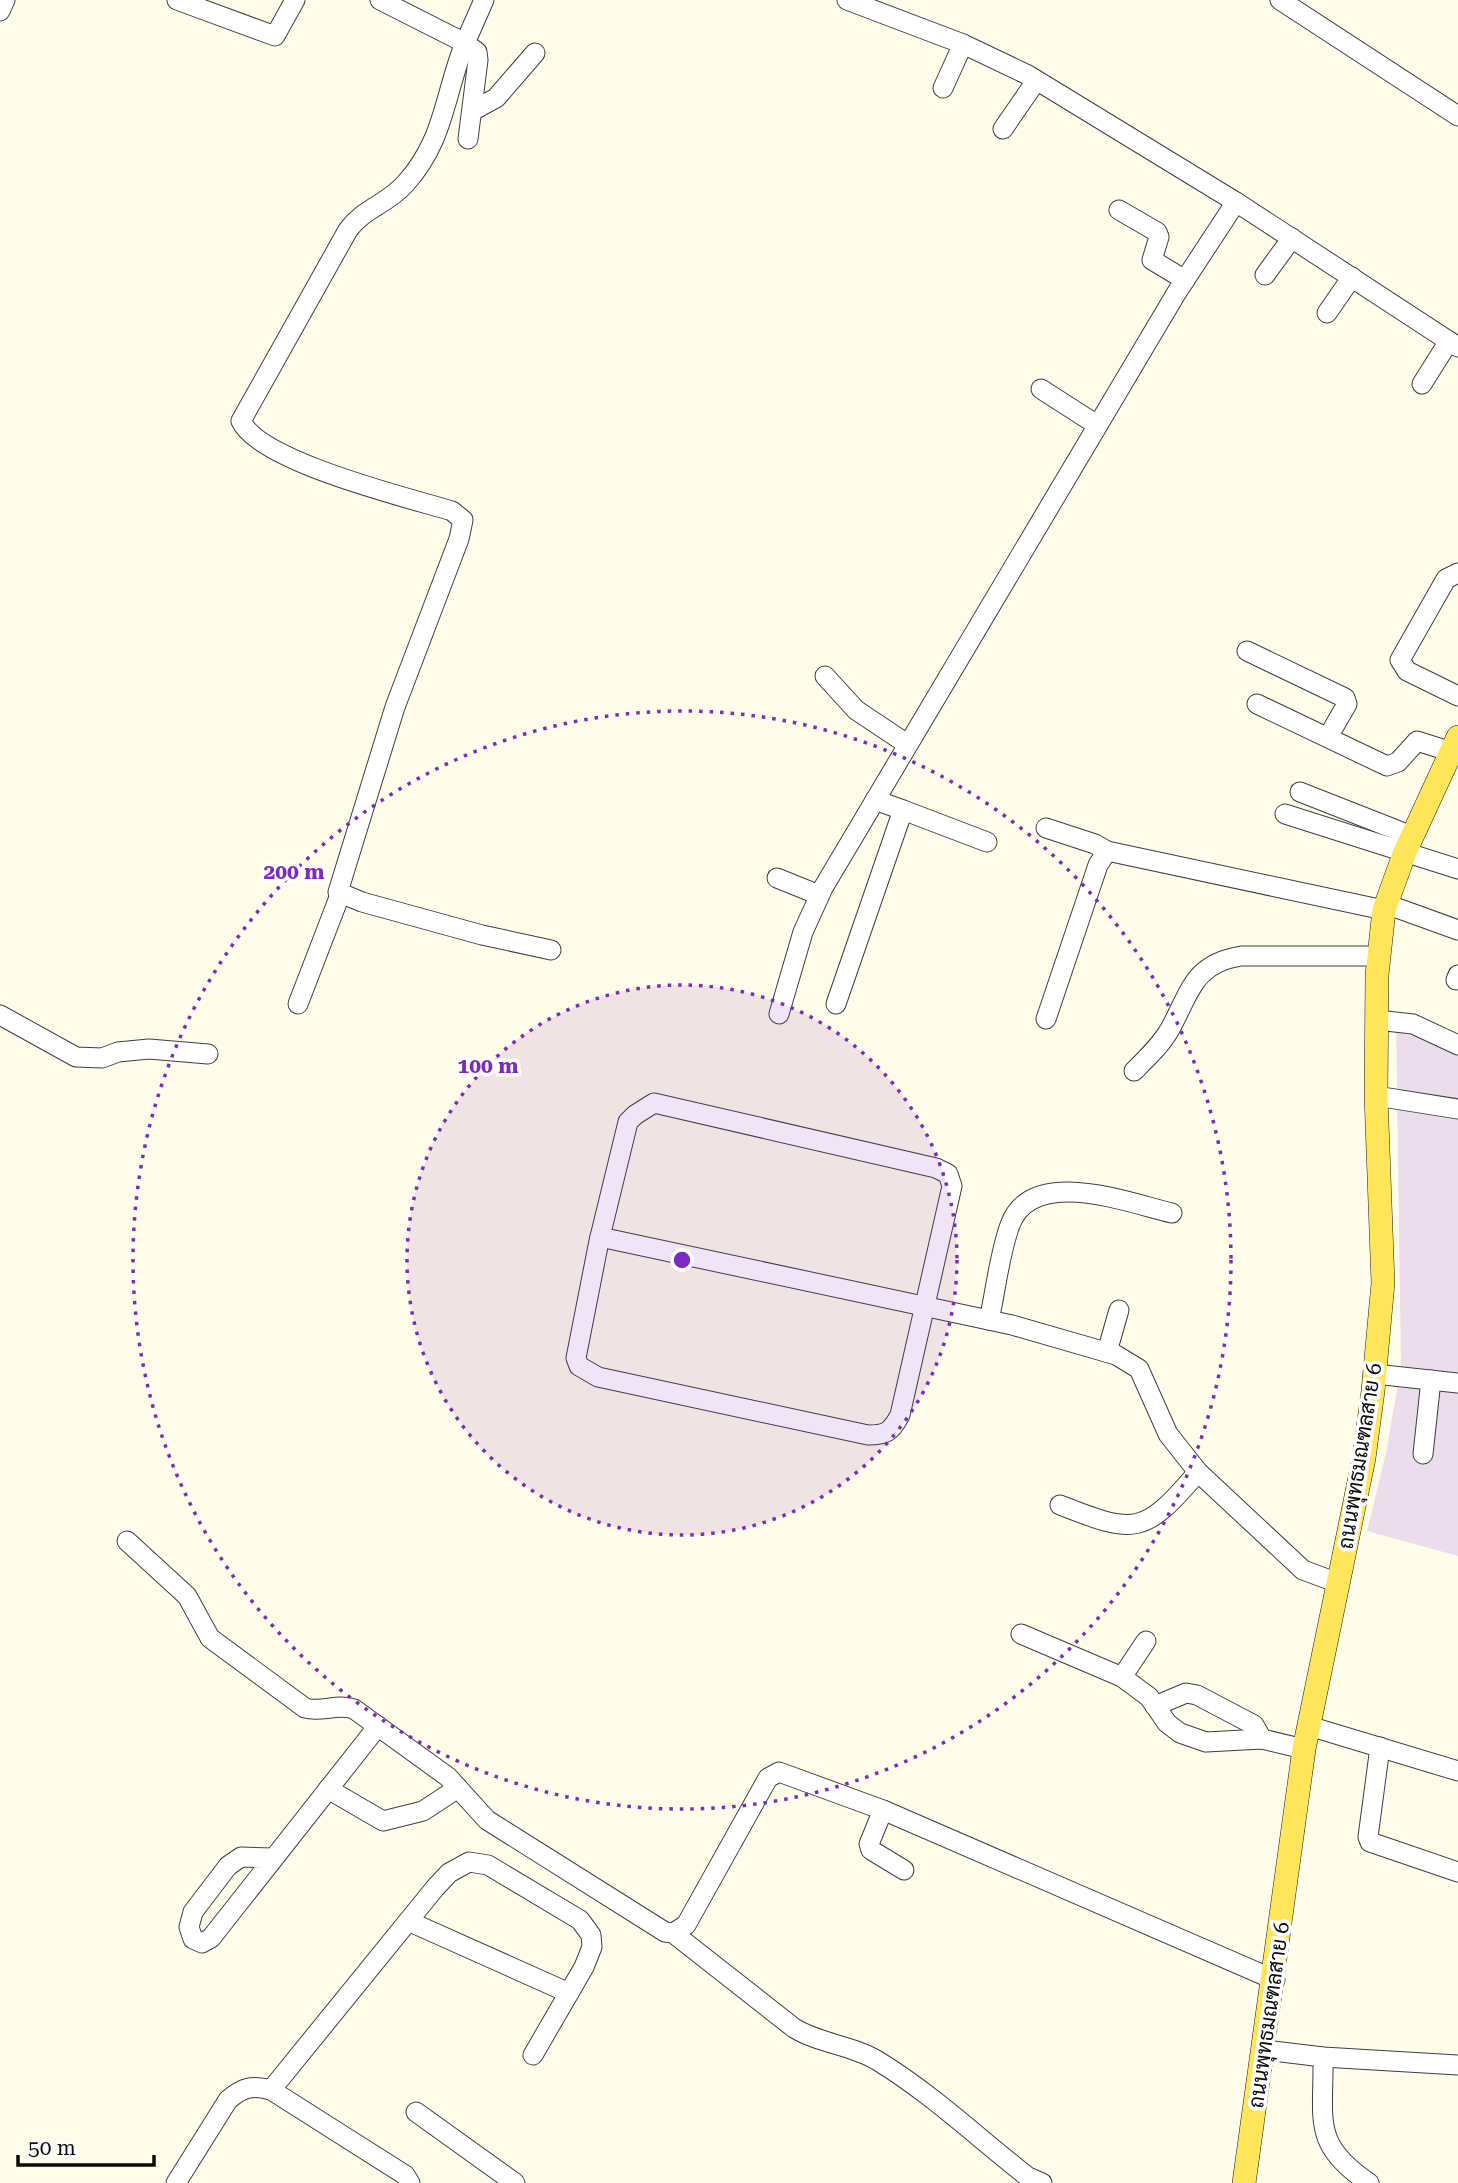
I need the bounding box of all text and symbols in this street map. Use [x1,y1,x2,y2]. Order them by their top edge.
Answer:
text: 200 m [264,860,324,884]
text: 100 m [458,1054,518,1078]
centre of rings [670,1248,694,1272]
street label: ถนนพุทธมณฑลสาย 6 [1333,1361,1389,1551]
street label: ถนนพุทธมณฑลสาย 6 [1244,1920,1296,2110]
scale bar [18,2124,154,2168]
text: 50 m [28,2136,76,2160]

